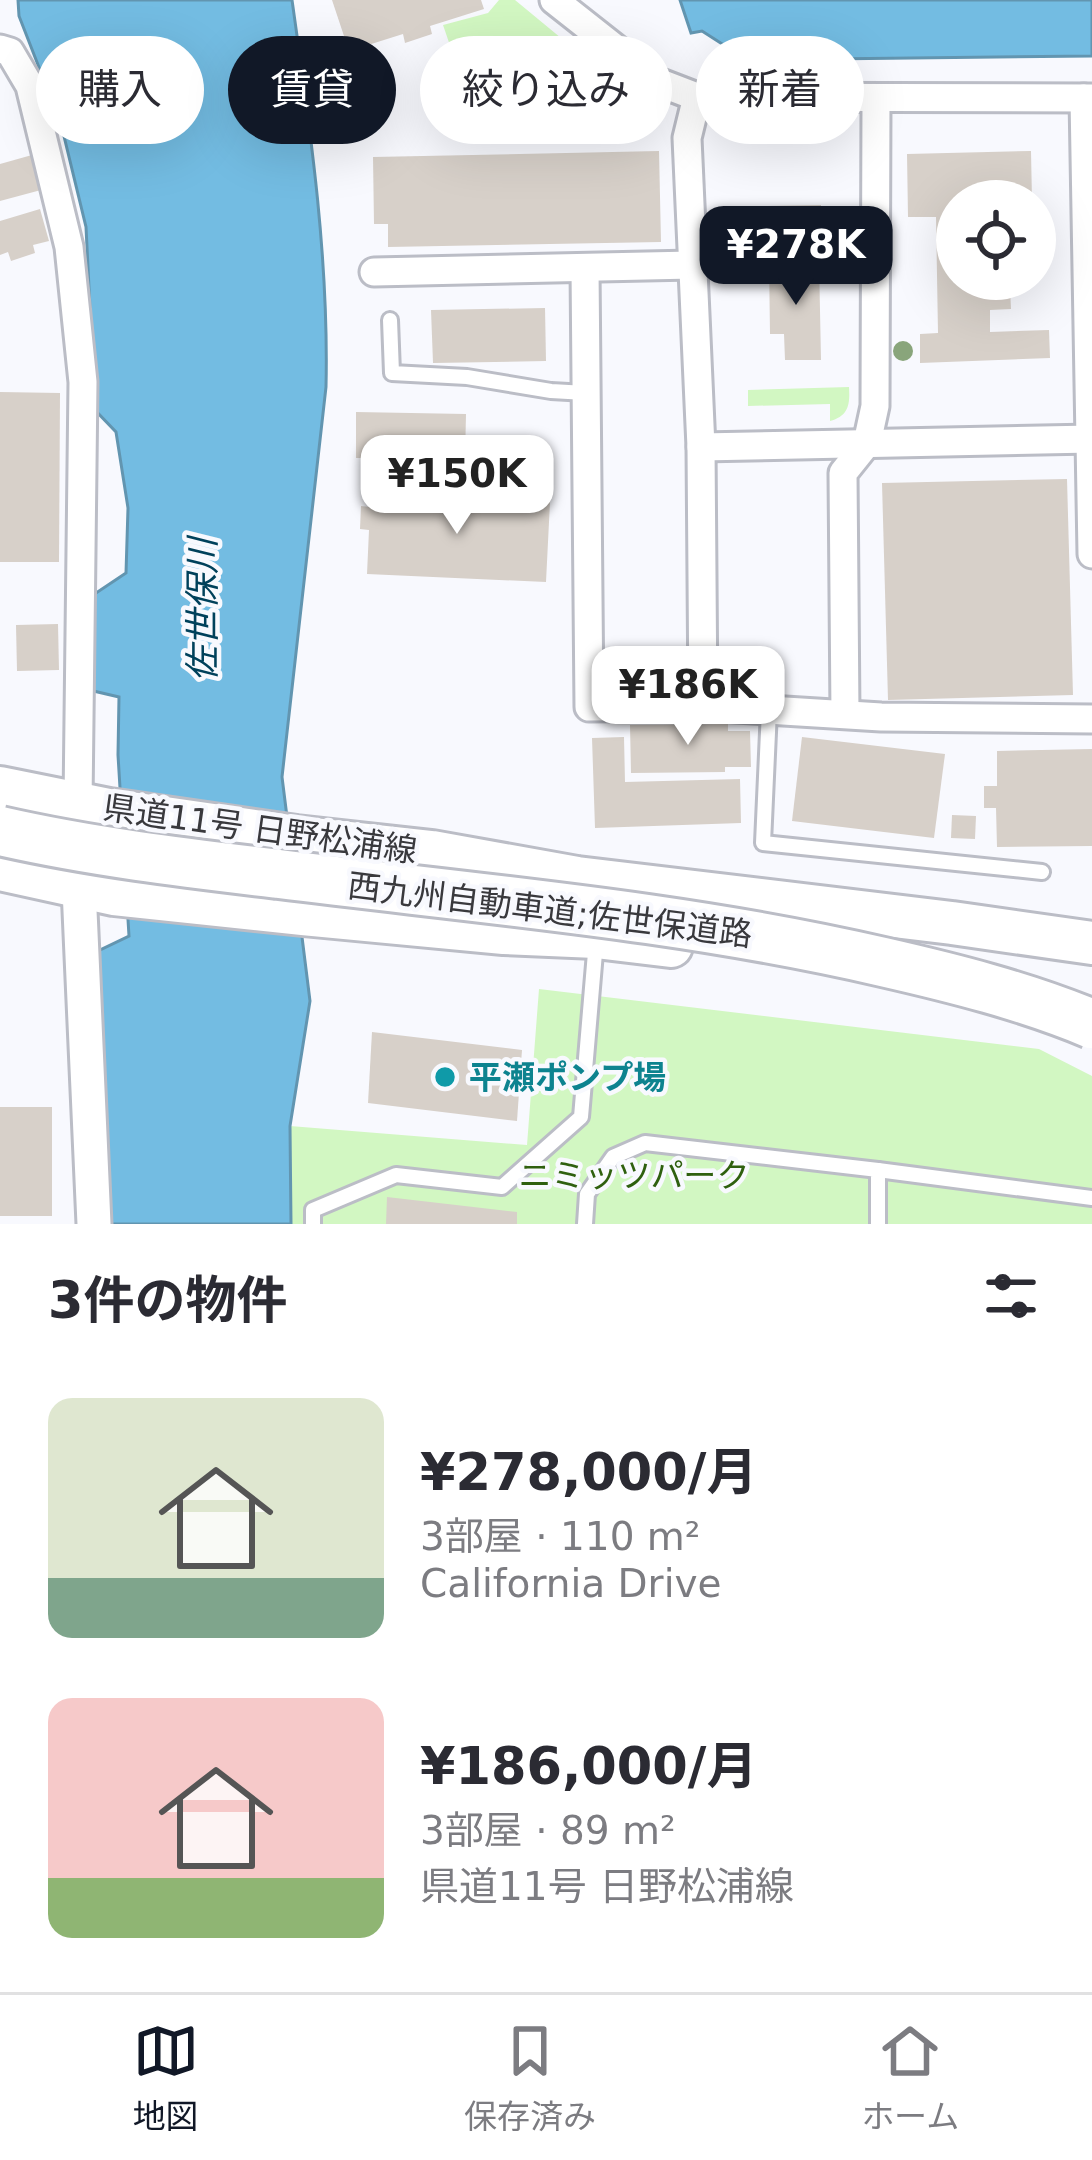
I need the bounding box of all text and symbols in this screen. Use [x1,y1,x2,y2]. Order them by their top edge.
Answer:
chip: 購入 [36,36,204,144]
chip: 賃貸 [228,36,396,144]
chip: 絞り込み [420,36,672,144]
chip: 新着 [696,36,864,144]
map controls [936,180,1056,300]
button: locate [936,180,1056,300]
pin: ¥278K [712,206,880,308]
text: ¥278K [727,222,865,267]
pin: ¥150K [373,435,541,537]
text: ¥150K [388,451,526,496]
water label: 佐世保川 [182,534,223,682]
pin: ¥186K [604,646,772,748]
text: ¥186K [619,662,757,707]
street label: 県道11号 日野松浦線 [101,788,419,870]
street label: 西九州自動車道;佐世保道路 [346,866,754,954]
place label: 平瀬ポンプ場 [469,1058,666,1097]
marker: 平瀬ポンプ場 [432,1064,458,1090]
park label: ニミッツパーク [519,1156,750,1195]
icon: filters [978,1263,1044,1329]
text: 3件の物件 [48,1271,288,1330]
text: ¥278,000/月 [420,1443,757,1502]
icon: home [144,1446,288,1590]
text: 3部屋 · 110 m² [420,1514,700,1559]
text: California Drive [420,1561,722,1606]
text: ¥186,000/月 [420,1737,757,1796]
icon: home [144,1746,288,1890]
text: 3部屋 · 89 m² [420,1808,676,1853]
text: 県道11号 日野松浦線 [420,1864,794,1909]
tab: 地図 [133,2018,199,2138]
tab: 保存済み [464,2018,596,2138]
tab: ホーム [861,2018,959,2138]

